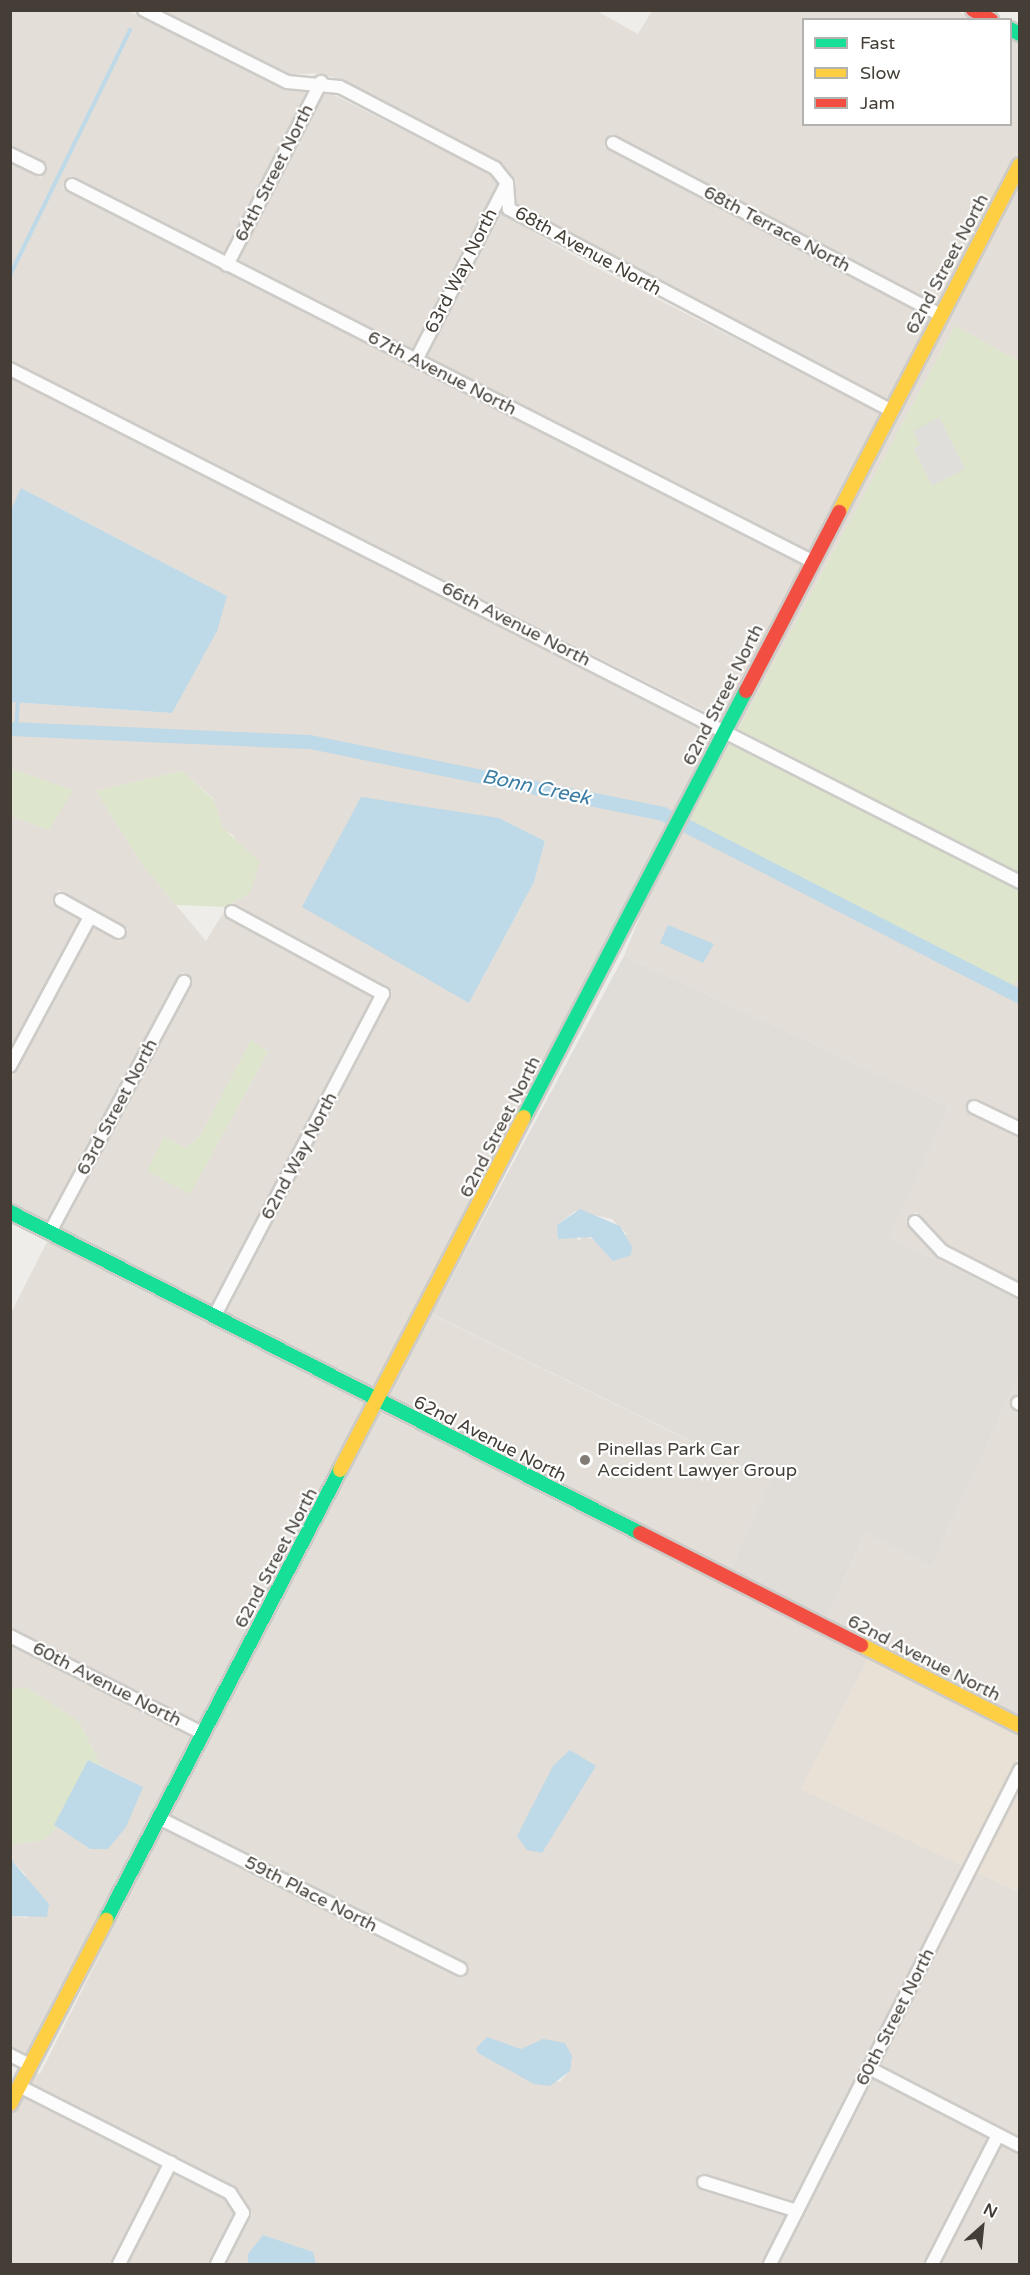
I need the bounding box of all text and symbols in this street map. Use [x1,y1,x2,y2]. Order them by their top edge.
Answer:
legend [802,18,1012,126]
text: Fast [860,32,895,54]
text: Slow [860,62,901,84]
text: Jam [860,92,895,114]
street label: 64th Street North [230,101,318,245]
street label: 68th Terrace North [700,181,854,277]
street label: 62nd Street North [901,190,993,338]
street label: 68th Avenue North [511,202,665,300]
street label: 63rd Way North [420,205,502,337]
street label: 67th Avenue North [364,326,520,420]
street label: 66th Avenue North [438,577,594,671]
street label: 62nd Street North [678,621,768,769]
water label: Bonn Creek [480,765,592,811]
street label: 63rd Street North [72,1035,162,1179]
street label: 62nd Street North [455,1053,545,1201]
street label: 62nd Way North [256,1089,342,1223]
street label: 62nd Avenue North [410,1391,570,1487]
place label: Pinellas Park Car Accident Lawyer Group [597,1439,797,1482]
marker: Pinellas Park Car Accident Lawyer Group [578,1453,592,1467]
street label: 62nd Street North [230,1484,322,1632]
street label: 62nd Avenue North [844,1610,1004,1706]
street label: 60th Avenue North [29,1637,185,1731]
street label: 59th Place North [241,1851,381,1937]
street label: 60th Street North [851,1945,939,2089]
north arrow [952,2197,1012,2257]
text: N [980,2199,1000,2223]

